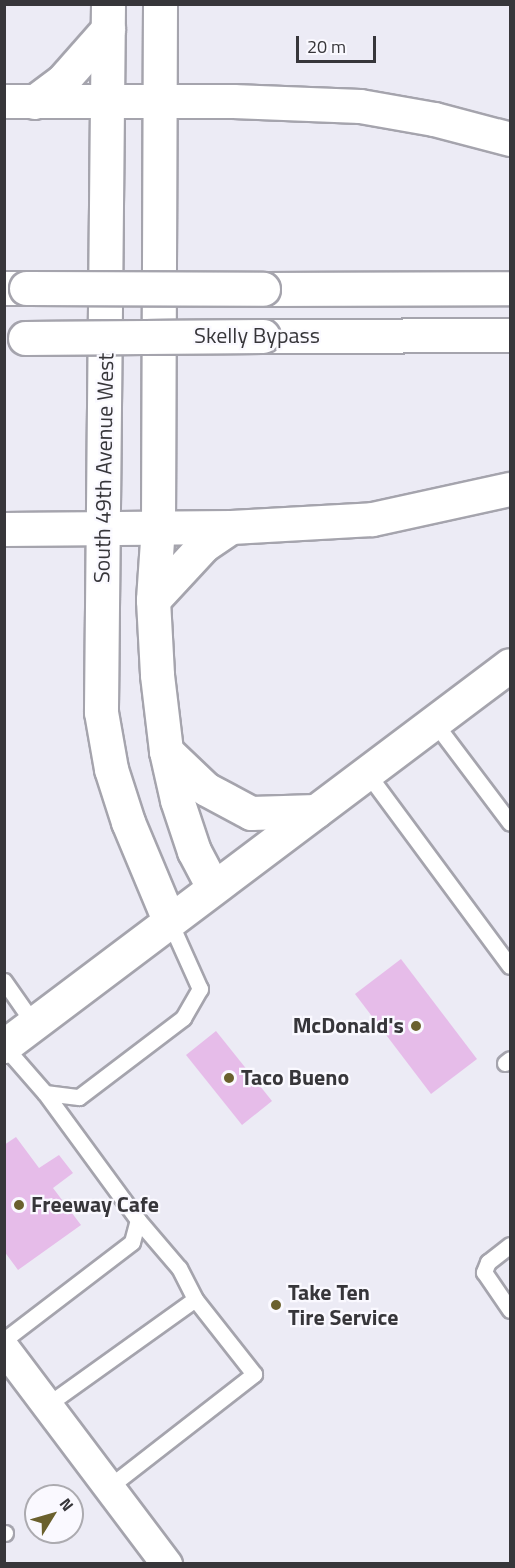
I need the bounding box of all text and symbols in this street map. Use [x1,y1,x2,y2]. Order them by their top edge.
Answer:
scale bar [299,24,378,62]
text: 20 m [307,33,346,60]
street label: Skelly Bypass [194,323,320,349]
street label: South 49th Avenue West [89,353,119,583]
place label: McDonald's [293,1013,404,1039]
marker: McDonald's [409,1019,423,1033]
place label: Taco Bueno [241,1065,349,1091]
marker: Taco Bueno [222,1071,236,1085]
place label: Freeway Cafe [31,1192,159,1218]
marker: Freeway Cafe [12,1198,26,1212]
place label: Take Ten Tire Service [288,1279,398,1330]
marker: Take Ten Tire Service [269,1298,283,1312]
north arrow [24,1484,84,1544]
text: N [54,1493,80,1516]

